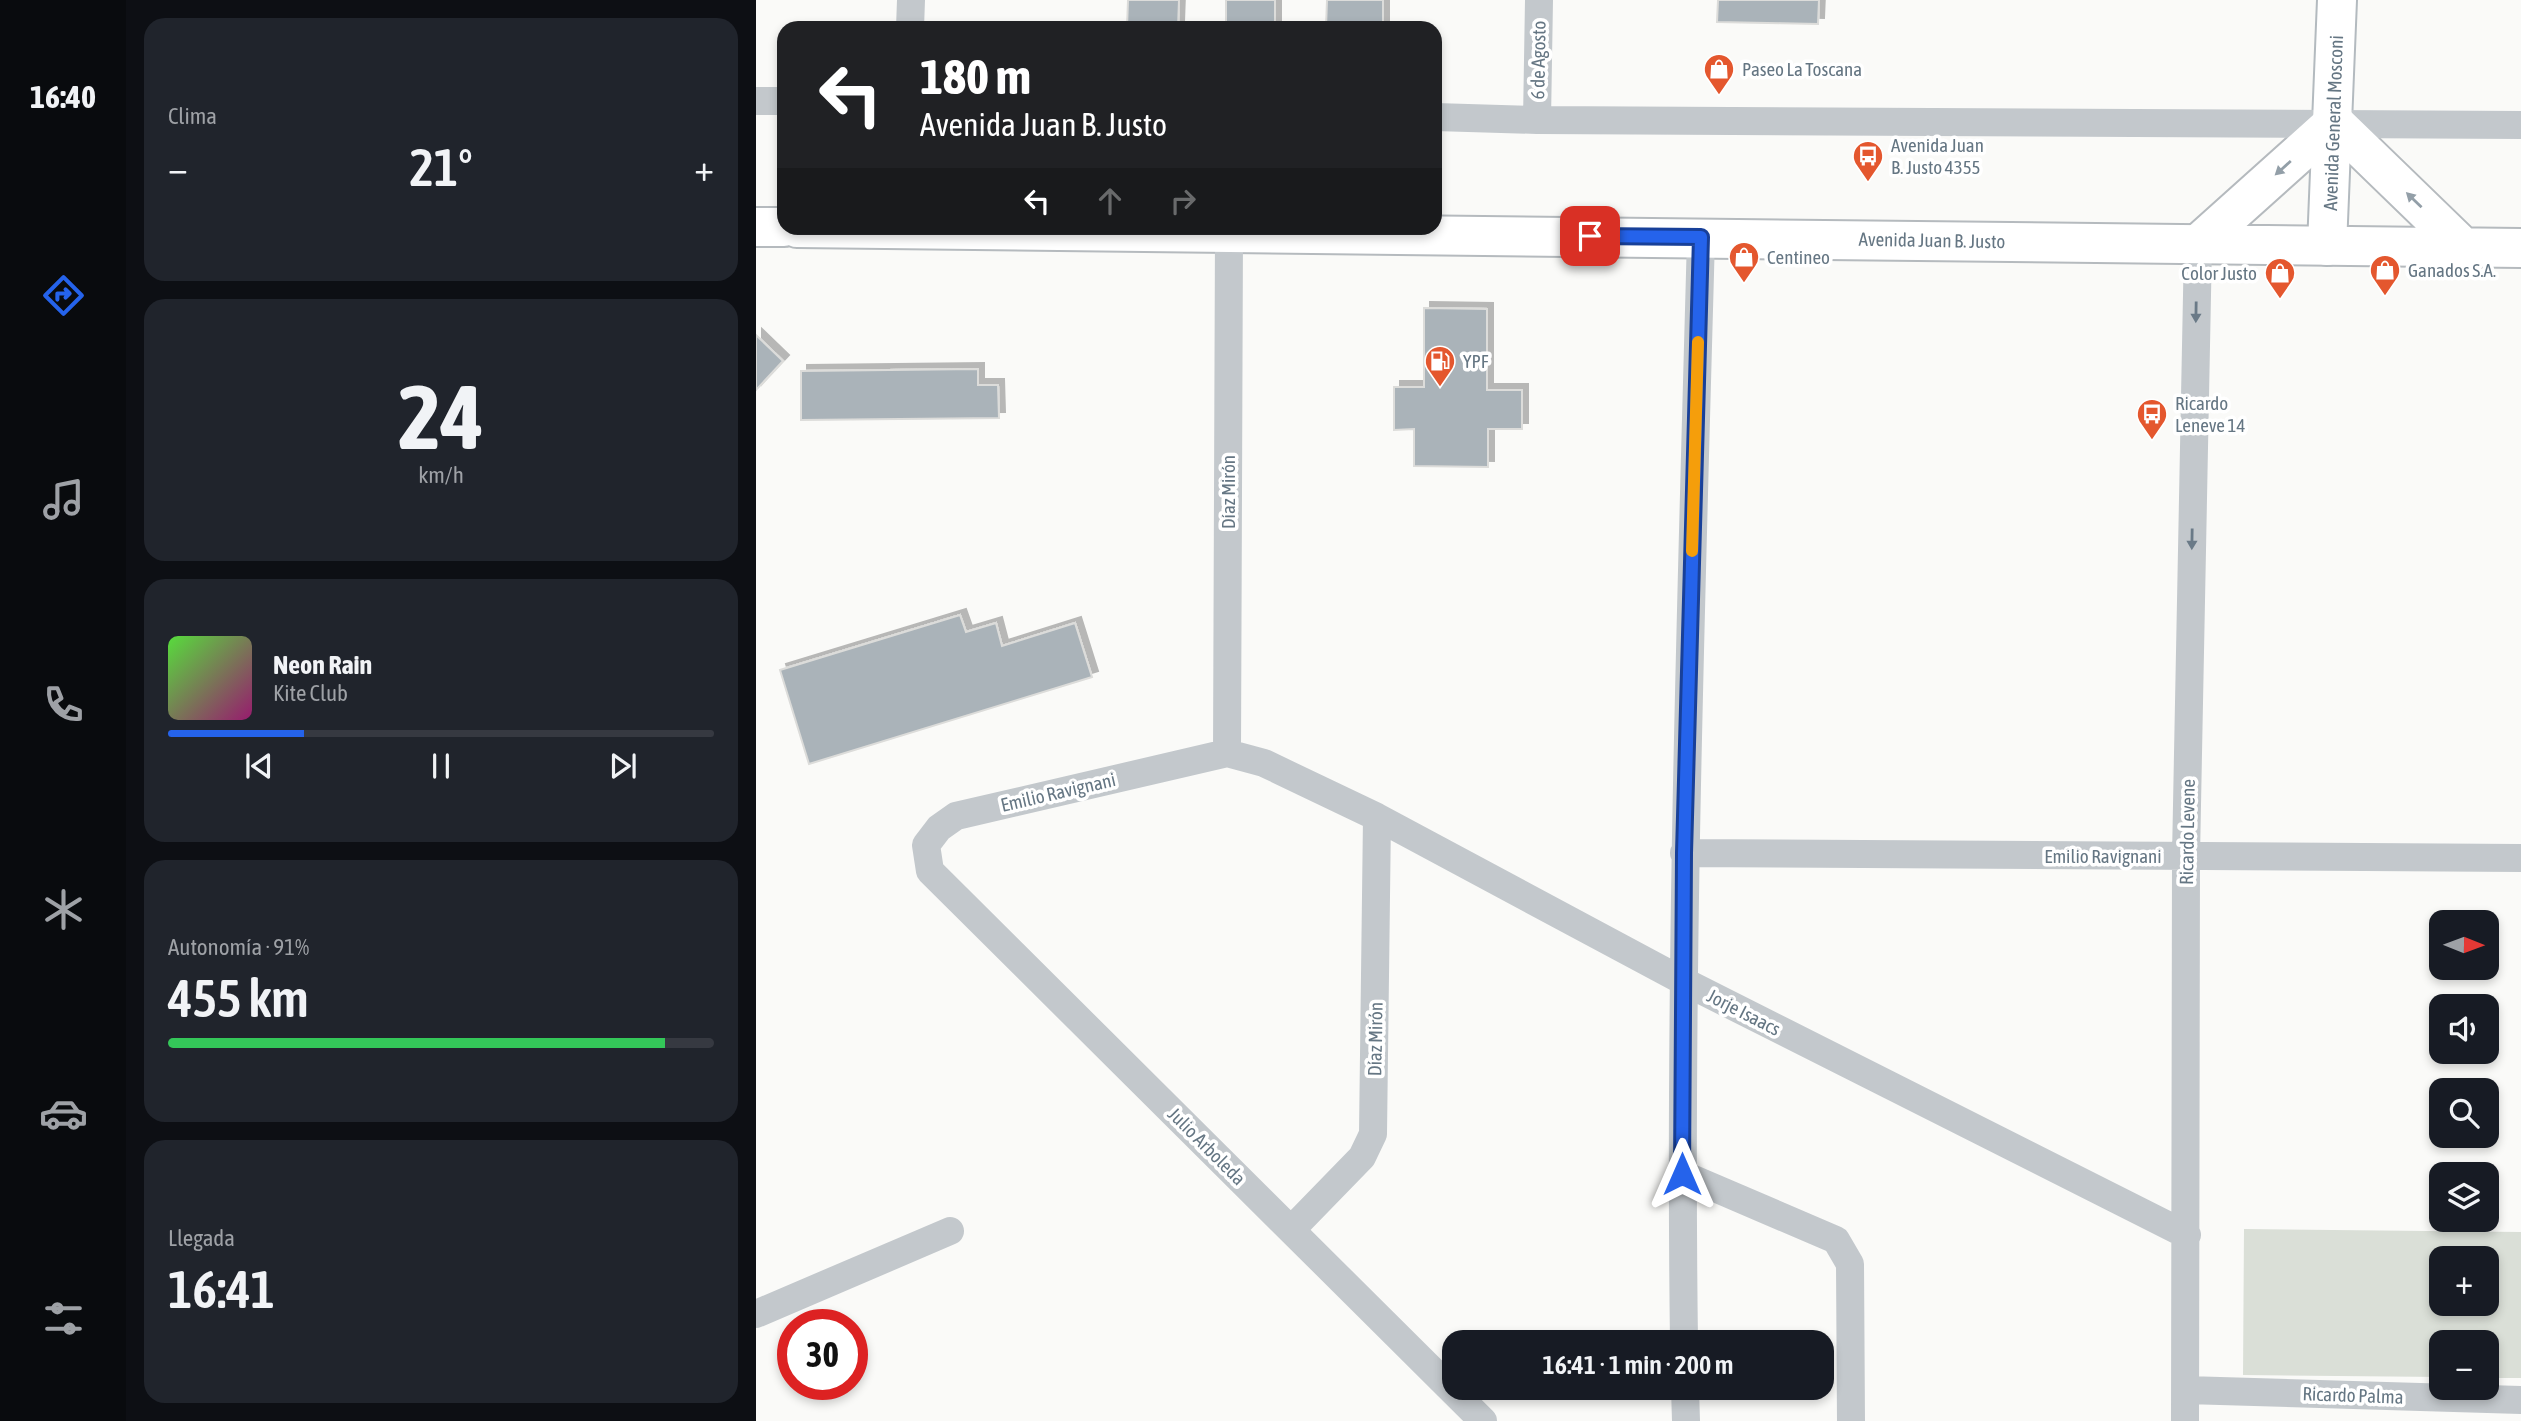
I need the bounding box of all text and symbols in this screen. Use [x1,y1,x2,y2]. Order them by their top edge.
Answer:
street label: 6 de Agosto [1526,20,1550,100]
street label: Avenida General Mosconi [2319,35,2347,211]
text: 180 m [920,48,1031,104]
icon: left [805,49,896,140]
shop icon: Paseo La Toscana [1702,52,1736,96]
place label: Paseo La Toscana [1742,58,1862,80]
text: 16:40 [30,78,96,115]
text: Clima [168,103,217,129]
text: Avenida Juan B. Justo [920,106,1167,143]
place label: Avenida Juan B. Justo 4355 [1891,134,1984,178]
text: 21° [409,137,473,197]
bus stop icon: Avenida Juan B. Justo 4355 [1851,139,1885,183]
text: − [168,146,188,189]
text: + [694,146,714,189]
one-way arrow [2274,160,2292,176]
icon: left [1018,182,1056,220]
icon: ahead [1091,182,1129,220]
icon: right [1164,182,1202,220]
one-way arrow [2406,192,2423,208]
pin [1560,206,1620,266]
icon: arrive [1571,217,1609,255]
street label: Avenida Juan B. Justo [1858,228,2006,252]
shop icon: Centineo [1727,240,1761,284]
place label: Centineo [1767,246,1830,268]
shop icon: Ganados S.A. [2368,253,2402,297]
shop icon: Color Justo [2263,256,2297,300]
place label: Ganados S.A. [2408,259,2496,281]
place label: Color Justo [2181,262,2257,284]
icon: directions [39,271,88,320]
one-way arrow [2191,301,2202,323]
fuel station icon: YPF [1423,344,1457,388]
place label: YPF [1463,350,1489,372]
text: 24 [398,364,484,468]
place label: Ricardo Leneve 14 [2175,392,2245,436]
bus stop icon: Ricardo Leneve 14 [2135,397,2169,441]
street label: Díaz Mirón [1217,455,1239,529]
text: km/h [418,462,464,488]
icon: music [39,475,88,524]
one-way arrow [2186,529,2198,551]
text: Neon Rain [273,650,372,680]
icon: phone [39,680,88,729]
text: Kite Club [273,680,348,706]
icon: previous [240,747,278,785]
icon: pause [422,747,460,785]
icon: next [604,747,642,785]
street label: Emilio Ravignani [998,768,1118,816]
street label: Ricardo Levene [2175,779,2199,885]
street label: Emilio Ravignani [2044,845,2162,867]
icon: climate [39,885,88,934]
north arrow [2429,910,2499,980]
map controls [2429,910,2499,1400]
text: Autonomía · 91% [168,934,309,960]
text: 455 km [168,968,309,1028]
street label: Jorje Isaacs [1704,984,1785,1040]
button: sound [2429,994,2499,1064]
street label: Díaz Mirón [1363,1002,1387,1076]
button: search [2429,1078,2499,1148]
icon: car [39,1089,88,1138]
street label: Julio Arboleda [1164,1103,1250,1189]
position arrow [1645,1137,1719,1211]
button: layers [2429,1162,2499,1232]
text: Llegada [168,1225,235,1251]
button: + [2429,1246,2499,1316]
text: 16:41 [168,1259,275,1319]
icon: filters [39,1294,88,1343]
speed limit sign: 30 [777,1309,868,1400]
button: − [2429,1330,2499,1400]
text: 16:41 · 1 min · 200 m [1543,1350,1733,1380]
street label: Ricardo Palma [2302,1382,2404,1408]

